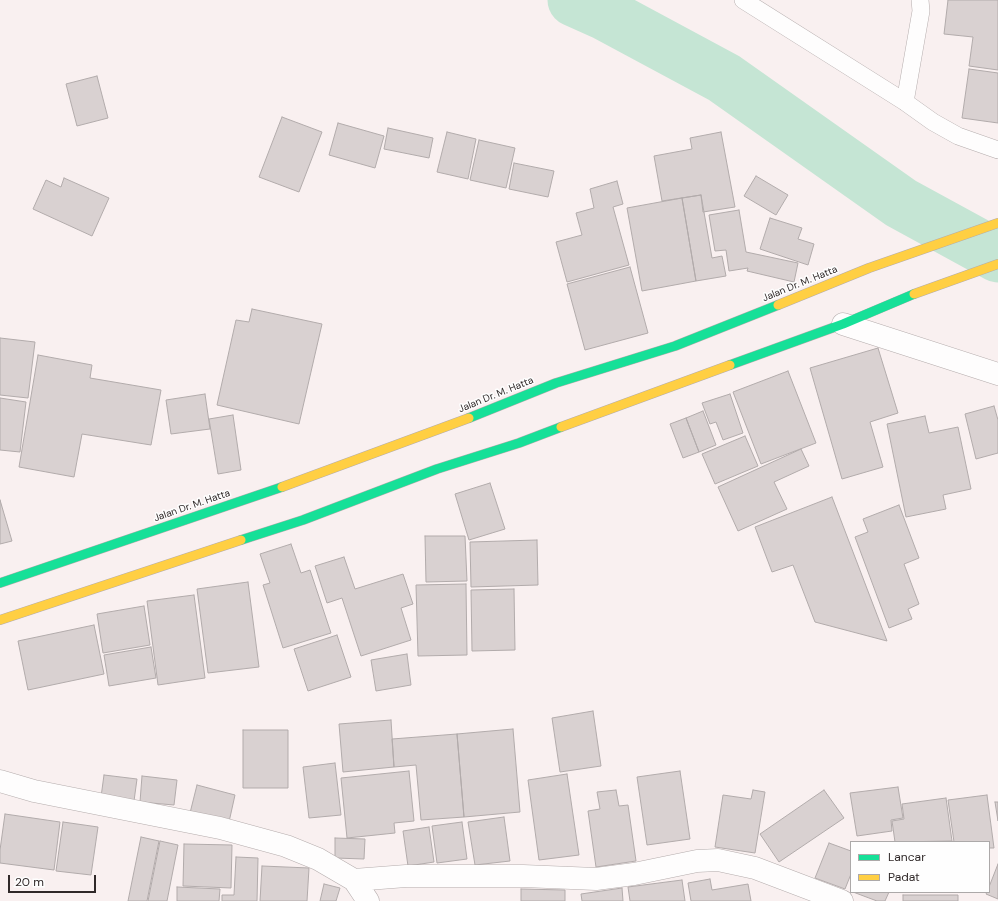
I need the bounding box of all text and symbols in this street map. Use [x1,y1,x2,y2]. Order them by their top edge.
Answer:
street label: Jalan Dr. M. Hatta [761,263,839,305]
street label: Jalan Dr. M. Hatta [457,374,535,416]
street label: Jalan Dr. M. Hatta [152,487,232,525]
legend [850,841,990,893]
text: Lancar [888,849,926,865]
scale bar [10,867,98,893]
text: Padat [888,869,920,885]
text: 20 m [15,874,44,890]

